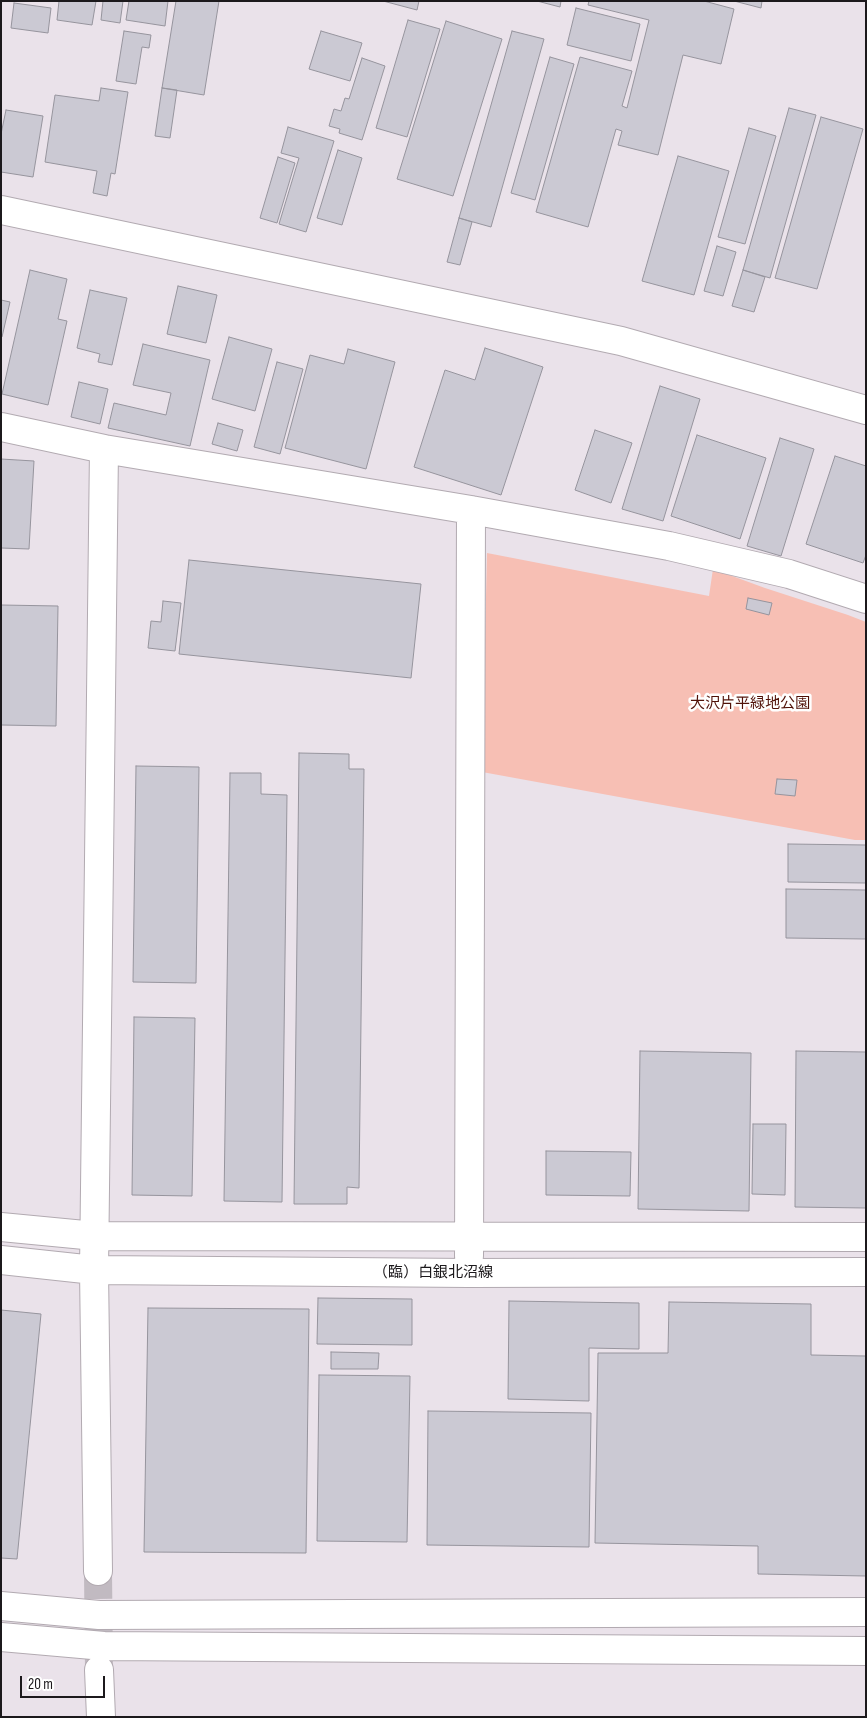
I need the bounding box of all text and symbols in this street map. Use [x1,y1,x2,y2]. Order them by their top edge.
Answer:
park label: 大沢片平緑地公園 [690,695,810,713]
street label: （臨）白銀北沼線 [373,1264,493,1282]
scale bar [22,1666,108,1698]
text: 20 m [28,1675,53,1694]

